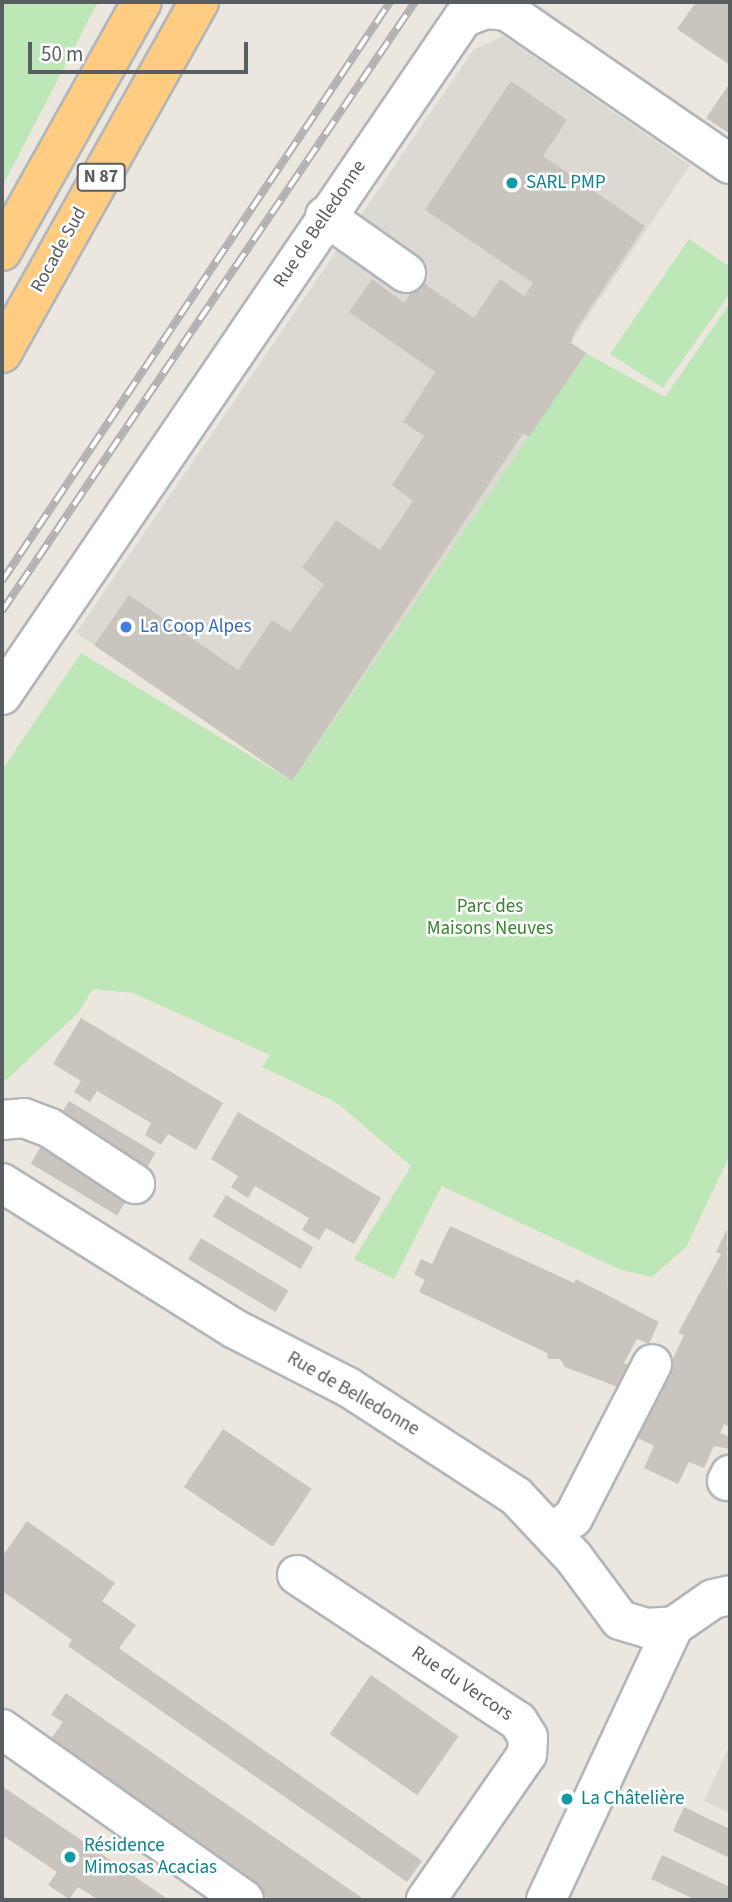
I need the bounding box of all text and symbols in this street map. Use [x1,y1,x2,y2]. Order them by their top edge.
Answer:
scale bar [32,28,252,72]
text: 50 m [41,39,83,69]
street label: Rue de Belledonne [269,156,371,292]
road number: N 87 [76,162,126,192]
place label: SARL PMP [526,172,606,194]
marker: SARL PMP [504,175,520,191]
street label: Rocade Sud [26,203,92,297]
place label: La Coop Alpes [140,616,251,638]
marker: La Coop Alpes [118,619,134,635]
park label: Parc des Maisons Neuves [427,896,553,940]
street label: Rue de Belledonne [283,1347,423,1441]
street label: Rue du Vercors [407,1642,517,1726]
place label: La Châtelière [581,1788,684,1810]
marker: La Châtelière [559,1791,575,1807]
place label: Résidence Mimosas Acacias [84,1835,217,1879]
marker: Résidence Mimosas Acacias [62,1849,78,1865]

